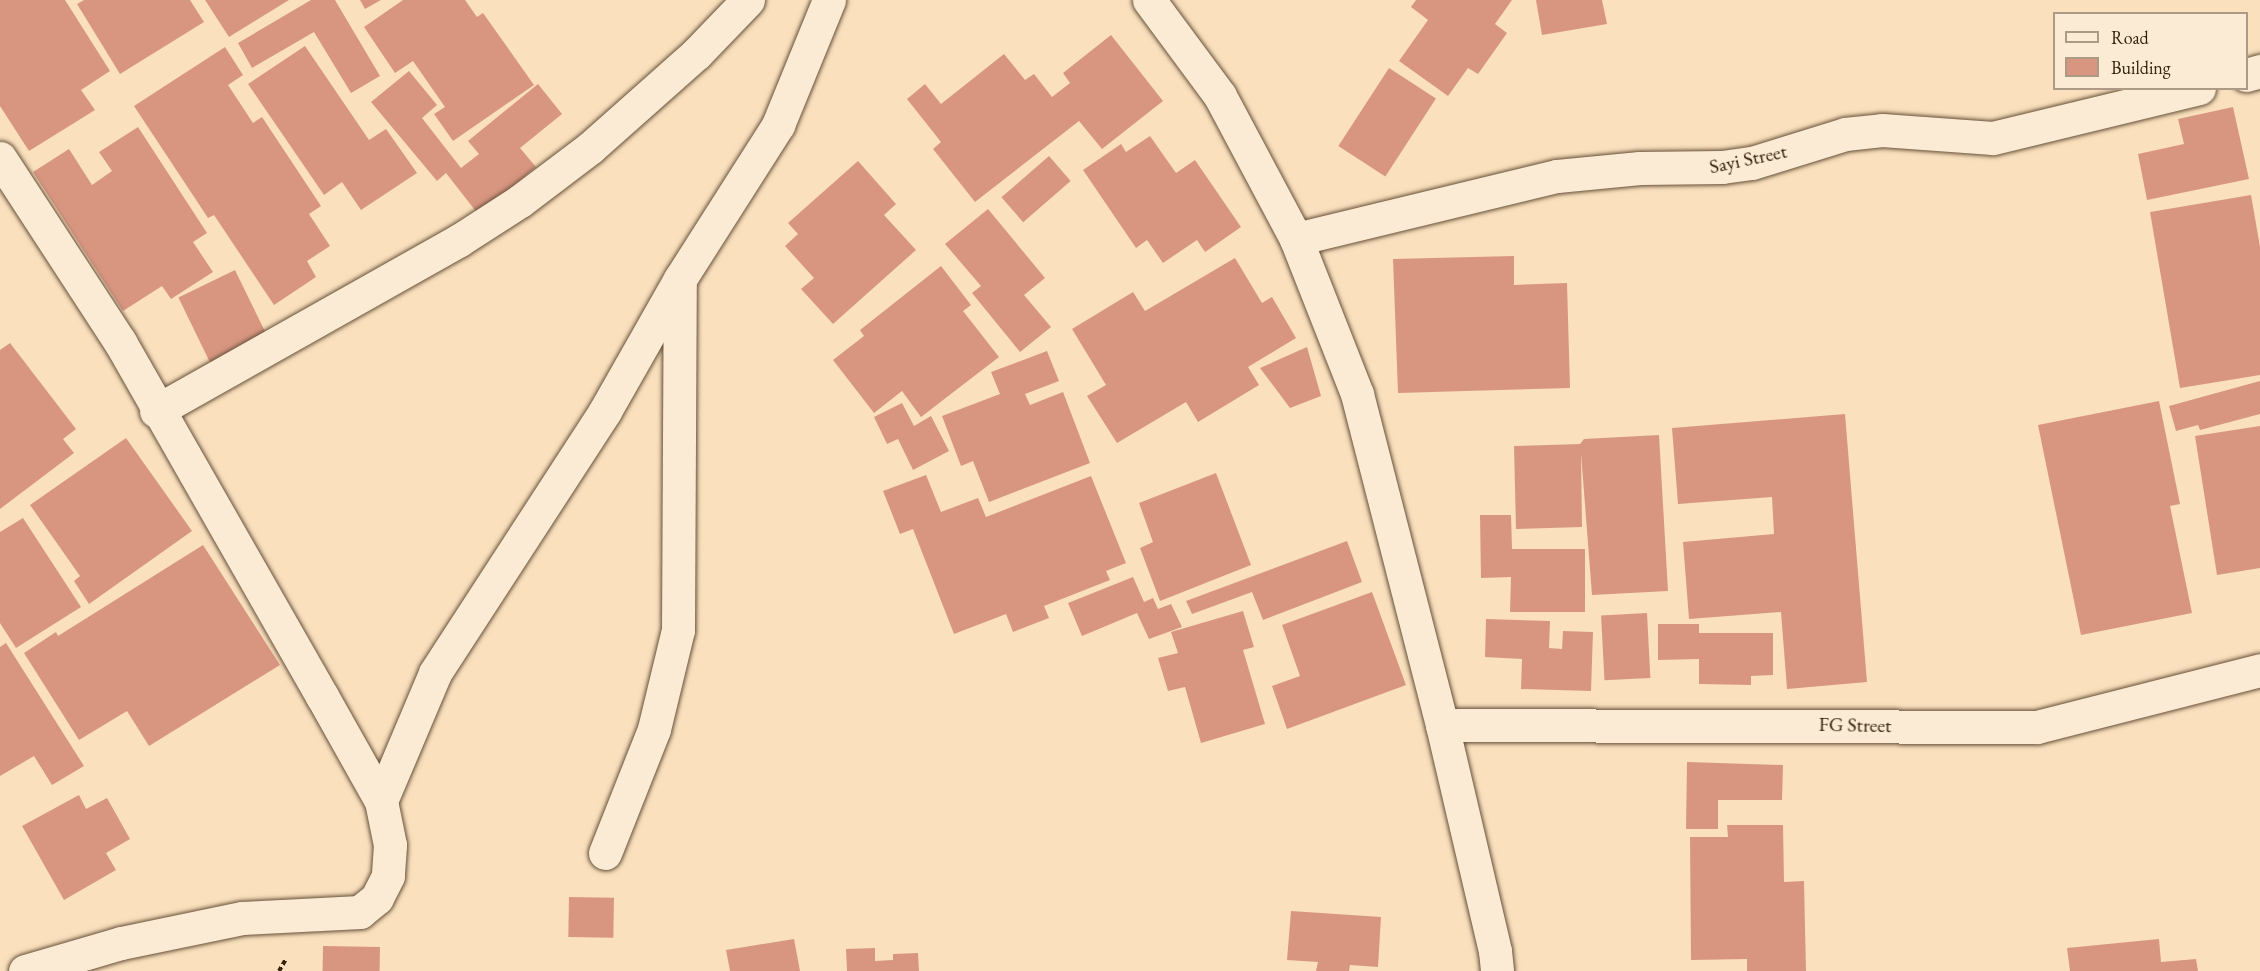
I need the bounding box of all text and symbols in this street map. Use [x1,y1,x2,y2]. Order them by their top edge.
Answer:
legend [2053,12,2248,90]
text: Road [2111,26,2149,49]
text: Building [2111,56,2171,79]
street label: Sayi Street [1707,139,1789,179]
street label: FG Street [1818,712,1892,738]

